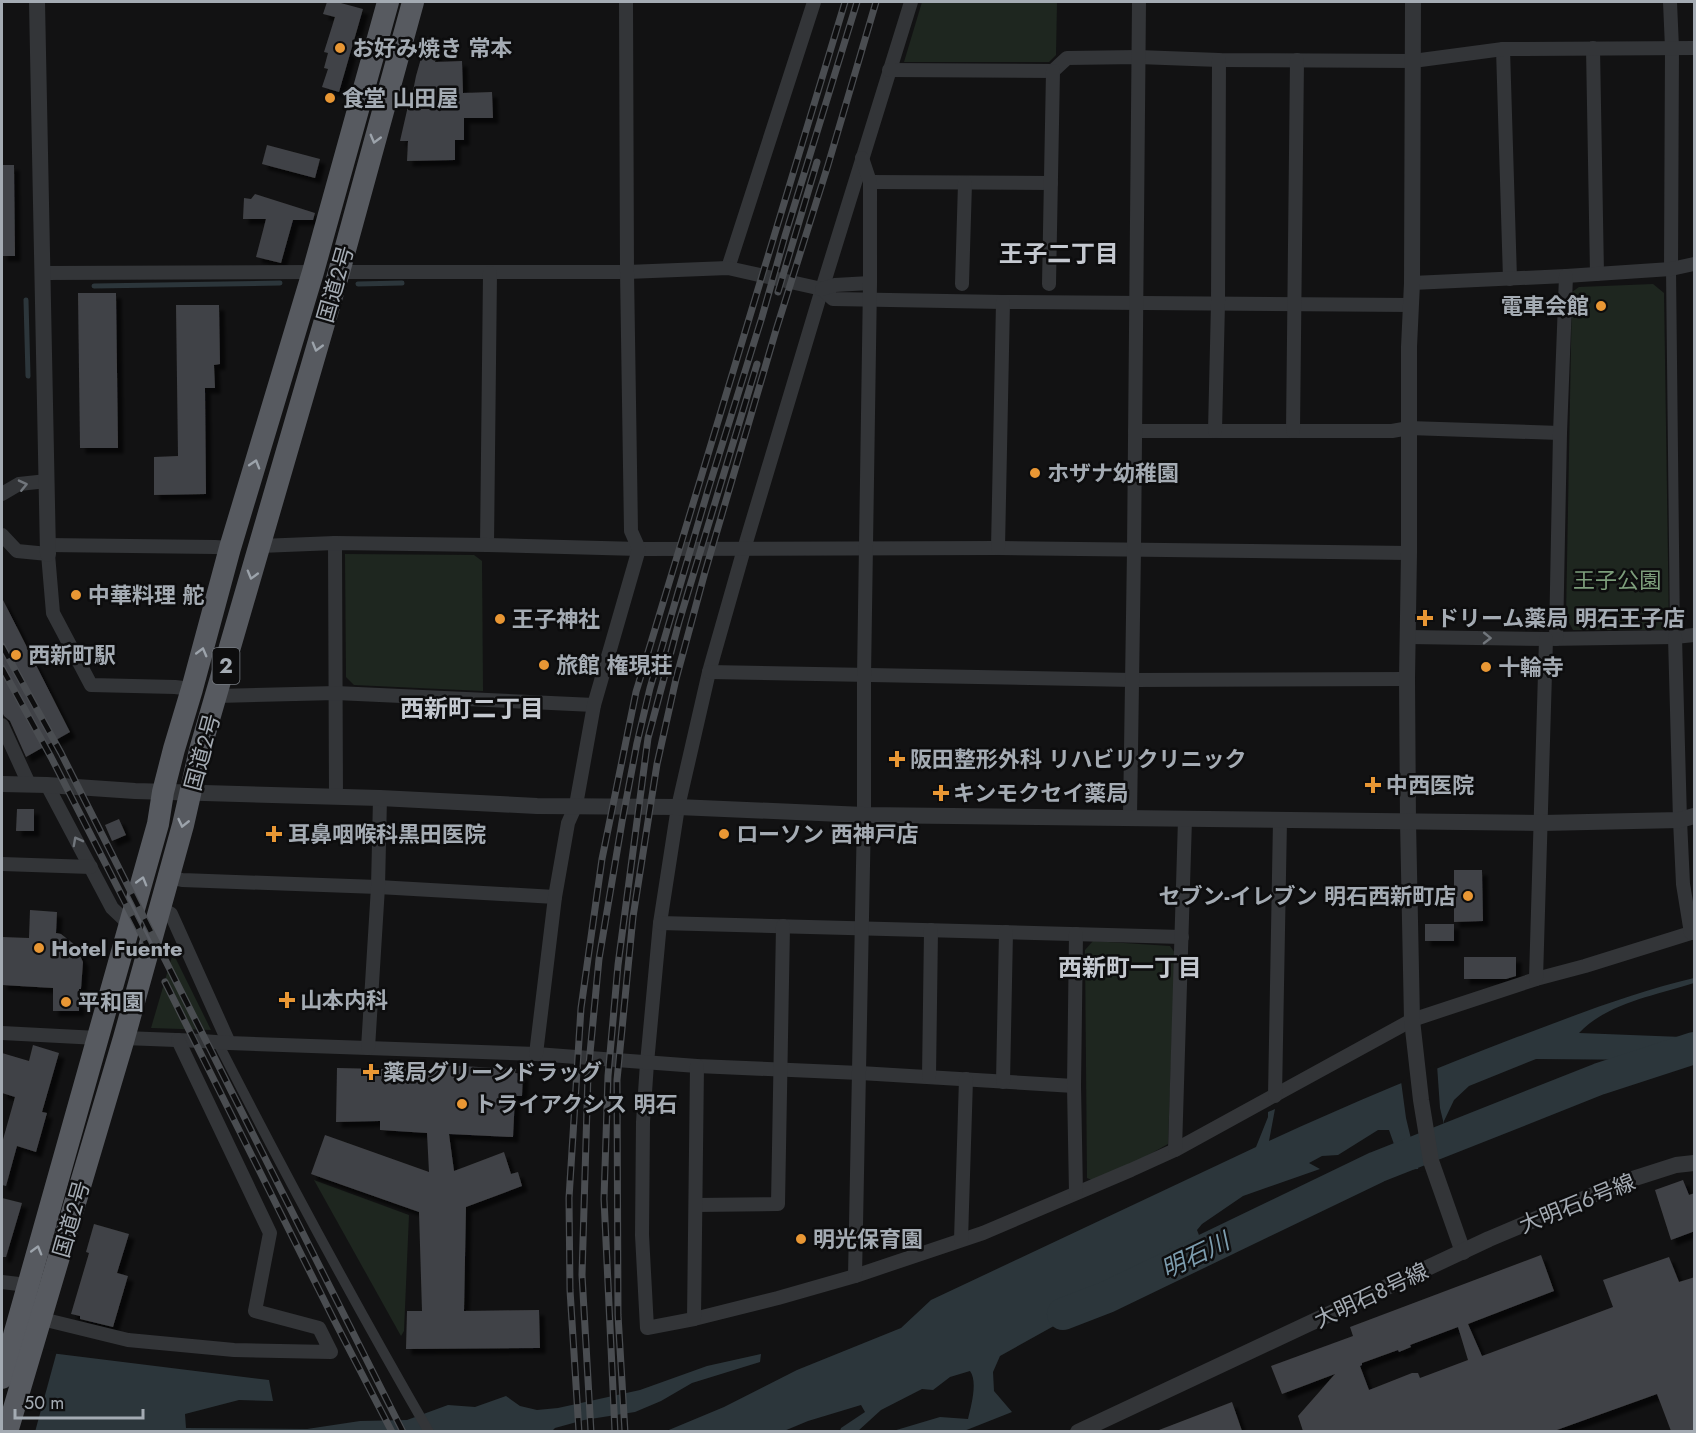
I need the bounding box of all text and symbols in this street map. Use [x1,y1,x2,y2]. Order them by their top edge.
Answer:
place label: お好み焼き 常本 [352,32,513,64]
marker: お好み焼き 常本 [333,41,347,55]
place label: 食堂 山田屋 [342,82,459,114]
marker: 食堂 山田屋 [323,91,337,105]
one-way arrow [370,133,382,144]
district label: 王子二丁目 [999,236,1119,271]
street label: 国道2号 [309,242,361,326]
place label: 電車会館 [1501,290,1589,322]
marker: 電車会館 [1594,299,1608,313]
one-way arrow [312,341,324,352]
place label: ホザナ幼稚園 [1047,457,1179,489]
one-way arrow [248,459,260,470]
marker: ホザナ幼稚園 [1028,466,1042,480]
one-way arrow [18,479,28,492]
park label: 王子公園 [1573,564,1661,596]
one-way arrow [246,570,259,580]
place label: 中華料理 舵 [88,579,205,611]
marker: 中華料理 舵 [69,588,83,602]
place label: ドリーム薬局 明石王子店 [1437,602,1685,634]
place label: 王子神社 [512,603,600,635]
marker: ドリーム薬局 明石王子店 [1418,611,1432,625]
marker: 王子神社 [493,612,507,626]
one-way arrow [1483,632,1492,644]
place label: 西新町駅 [28,639,116,671]
one-way arrow [195,647,208,657]
marker: 西新町駅 [9,648,23,662]
road number: 2 [212,648,240,684]
place label: 旅館 権現荘 [556,649,673,681]
place label: 十輪寺 [1498,651,1564,683]
marker: 旅館 権現荘 [537,658,551,672]
marker: 十輪寺 [1479,660,1493,674]
district label: 西新町二丁目 [400,691,544,726]
street label: 国道2号 [176,710,228,794]
place label: 阪田整形外科 リハビリクリニック [910,743,1247,775]
marker: 阪田整形外科 リハビリクリニック [888,750,906,768]
place label: 中西医院 [1386,769,1474,801]
marker: 中西医院 [1364,776,1382,794]
place label: キンモクセイ薬局 [953,777,1128,809]
marker: キンモクセイ薬局 [934,786,948,800]
one-way arrow [178,818,191,828]
place label: 耳鼻咽喉科黒田医院 [288,818,486,850]
place label: ローソン 西神戸店 [736,818,919,850]
marker: 耳鼻咽喉科黒田医院 [265,825,283,843]
marker: ローソン 西神戸店 [717,827,731,841]
one-way arrow [73,836,84,847]
one-way arrow [135,876,147,887]
place label: セブン-イレブン 明石西新町店 [1159,880,1456,912]
marker: セブン-イレブン 明石西新町店 [1461,889,1475,903]
place label: Hotel Fuente [51,932,183,964]
marker: Hotel Fuente [32,941,46,955]
district label: 西新町一丁目 [1058,950,1202,985]
place label: 山本内科 [300,984,388,1016]
place label: 平和園 [78,986,144,1018]
marker: 山本内科 [278,991,296,1009]
marker: 平和園 [59,995,73,1009]
place label: 薬局グリーンドラッグ [383,1056,602,1088]
marker: 薬局グリーンドラッグ [364,1065,378,1079]
place label: トライアクシス 明石 [474,1088,678,1120]
marker: トライアクシス 明石 [455,1097,469,1111]
street label: 大明石６号線 [1514,1165,1640,1241]
street label: 国道2号 [45,1177,97,1261]
water label: 明石川 [1155,1222,1238,1287]
place label: 明光保育園 [813,1223,923,1255]
marker: 明光保育園 [794,1232,808,1246]
one-way arrow [30,1245,42,1256]
street label: 大明石８号線 [1309,1255,1433,1335]
scale bar [15,1382,142,1420]
text: 50 m [24,1390,64,1416]

